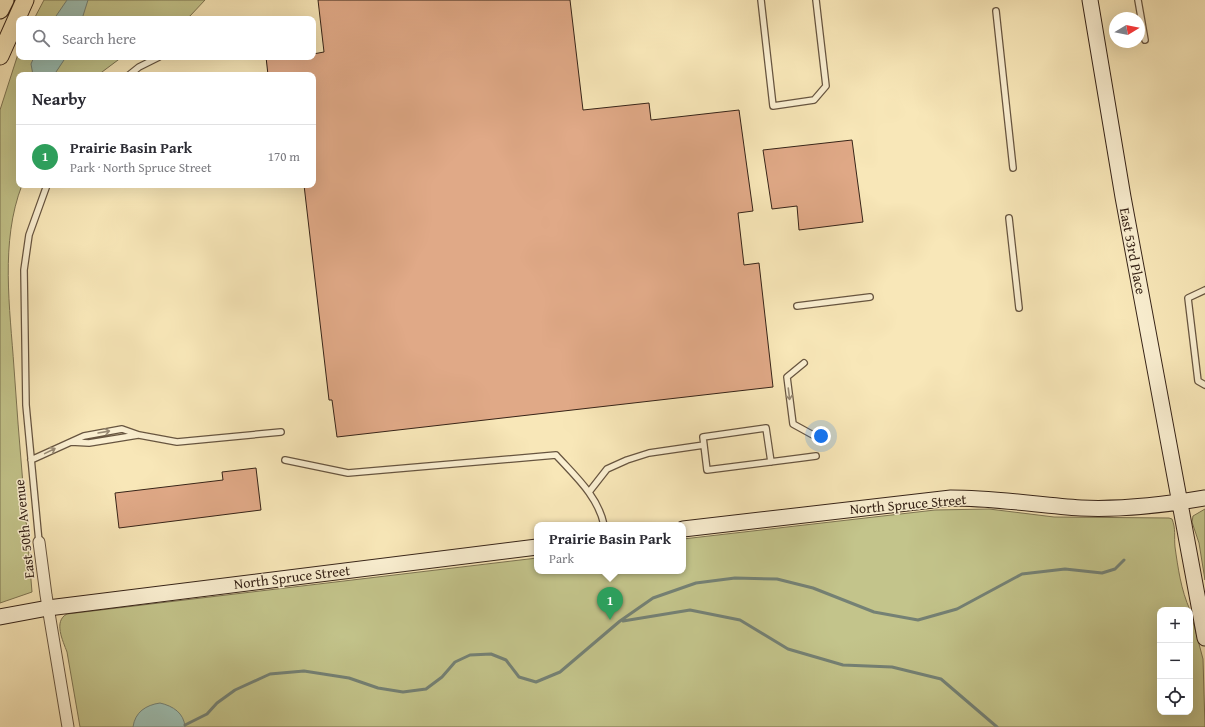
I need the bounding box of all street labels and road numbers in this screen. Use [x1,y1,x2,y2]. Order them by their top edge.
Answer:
street label: East 53rd Place [1115,206,1151,296]
street label: East 50th Avenue [9,478,39,580]
street label: North Spruce Street [849,489,967,519]
street label: North Spruce Street [233,560,351,594]

